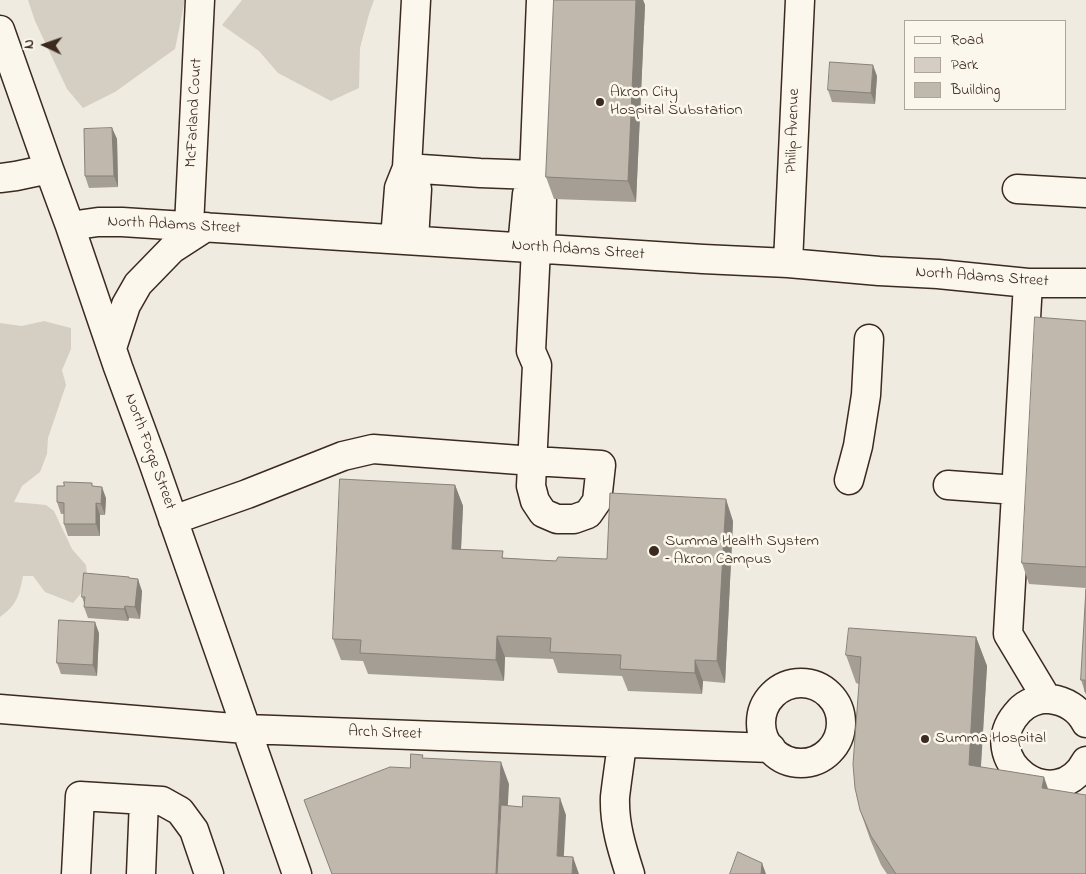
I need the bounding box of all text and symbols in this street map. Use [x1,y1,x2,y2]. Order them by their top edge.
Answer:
north arrow [20,20,70,70]
legend [904,20,1066,110]
text: Road [951,29,984,51]
text: N [19,39,40,49]
text: Park [951,54,978,76]
street label: McFarland Court [183,58,207,168]
text: Building [951,79,1000,101]
place label: Akron City Hospital Substation [610,83,742,121]
street label: Philip Avenue [783,88,805,174]
marker: Akron City Hospital Substation [594,96,606,108]
street label: North Adams Street [107,213,241,239]
street label: North Adams Street [511,237,645,265]
street label: North Adams Street [915,264,1049,292]
street label: North Forge Street [119,391,179,513]
place label: Summa Health System – Akron Campus [665,532,819,570]
marker: Summa Health System – Akron Campus [647,544,661,558]
street label: Arch Street [348,723,422,745]
place label: Summa Hospital [935,729,1046,749]
marker: Summa Hospital [919,733,931,745]

